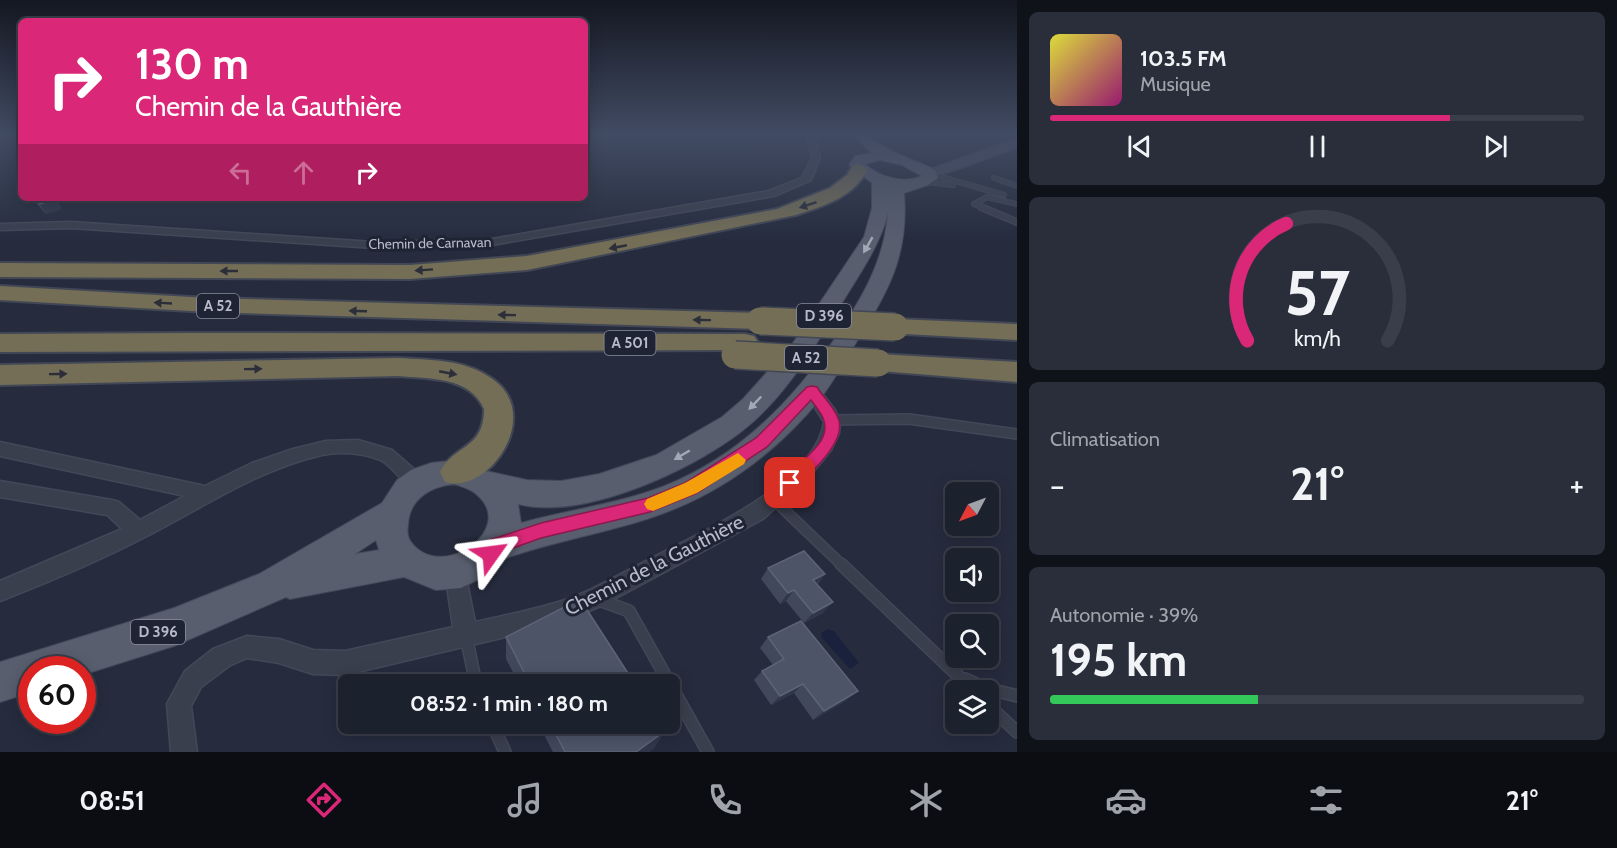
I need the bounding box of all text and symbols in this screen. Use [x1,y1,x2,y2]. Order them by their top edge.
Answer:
text: 130 m [135,38,249,90]
icon: right [36,42,114,120]
text: 103.5 FM [1140,45,1227,72]
text: Musique [1140,72,1211,96]
text: Chemin de la Gauthière [135,90,402,123]
icon: previous [1123,130,1156,163]
icon: pause [1301,130,1334,163]
icon: next [1479,130,1512,163]
icon: left [224,156,257,189]
icon: ahead [287,156,320,189]
icon: right [350,156,383,189]
one-way arrow [799,201,817,211]
street label: Chemin de Carnavan [368,233,492,253]
one-way arrow [862,237,873,253]
one-way arrow [608,243,627,252]
text: 57 [1284,255,1350,331]
one-way arrow [220,266,239,276]
one-way arrow [415,266,434,275]
road number: A 52 [197,294,239,318]
one-way arrow [153,298,172,307]
road number: D 396 [797,304,851,328]
one-way arrow [348,306,367,315]
one-way arrow [497,310,516,320]
one-way arrow [692,315,711,325]
text: km/h [1294,325,1340,351]
road number: A 501 [604,331,656,355]
road number: A 52 [785,346,827,370]
one-way arrow [244,364,263,374]
one-way arrow [439,368,458,377]
one-way arrow [49,369,68,378]
one-way arrow [748,396,762,410]
text: Climatisation [1050,427,1160,451]
one-way arrow [674,450,691,460]
pin [764,457,815,508]
text: 21° [1290,457,1344,511]
text: − [1050,465,1065,505]
text: + [1569,465,1584,505]
icon: arrive [773,466,806,499]
north arrow [945,482,999,536]
map controls [945,482,999,734]
street label: Chemin de la Gauthière [561,509,747,621]
position arrow [459,522,523,586]
button: sound [945,548,999,602]
text: Autonomie · 39% [1050,603,1198,627]
button: search [945,614,999,668]
road number: D 396 [131,620,185,644]
text: 195 km [1050,633,1187,687]
speed limit sign: 60 [18,656,96,734]
button: layers [945,680,999,734]
text: 08:52 · 1 min · 180 m [410,690,608,717]
icon: directions [303,779,345,821]
icon: music [504,779,546,821]
icon: phone [704,779,746,821]
icon: climate [905,779,947,821]
icon: car [1105,779,1147,821]
icon: filters [1305,779,1347,821]
text: 08:51 [79,784,145,817]
text: 21° [1506,784,1538,817]

